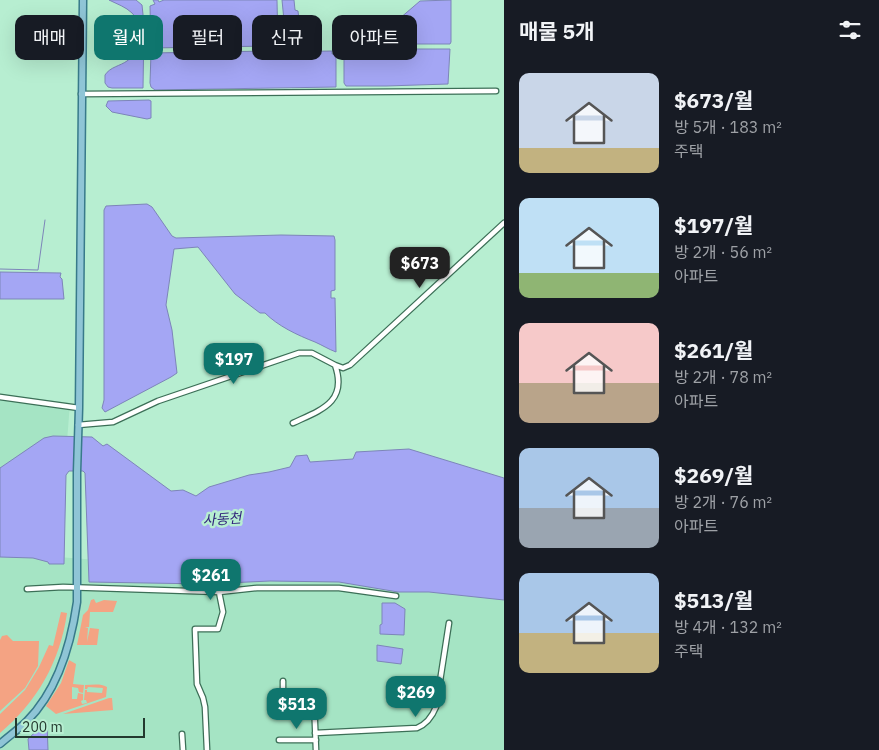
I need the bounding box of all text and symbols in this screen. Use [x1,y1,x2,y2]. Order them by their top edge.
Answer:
chip: 매매 [15,15,84,60]
chip: 월세 [94,15,163,60]
chip: 필터 [173,15,242,60]
chip: 신규 [252,15,322,60]
chip: 아파트 [332,15,417,60]
icon: filters [836,16,864,44]
text: 매물 5개 [519,17,595,45]
text: $673/월 [674,86,753,114]
icon: home [559,93,619,153]
text: 방 5개 · 183 m² [674,117,782,137]
text: 주택 [674,141,703,161]
text: $197/월 [674,211,753,239]
icon: home [559,218,619,278]
text: 방 2개 · 56 m² [674,242,772,262]
pin: $673 [390,246,450,289]
text: $673 [401,253,439,273]
text: 아파트 [674,266,718,286]
text: $261/월 [674,336,753,364]
pin: $197 [204,342,264,385]
icon: home [559,343,619,403]
text: $197 [215,349,253,369]
text: 방 2개 · 78 m² [674,367,772,387]
text: 아파트 [674,391,718,411]
text: $269/월 [674,461,753,489]
icon: home [559,468,619,528]
text: 방 2개 · 76 m² [674,492,772,512]
water label: 사동천 [202,509,243,529]
text: 아파트 [674,516,718,536]
pin: $261 [181,558,241,601]
text: $261 [192,565,230,585]
text: $513/월 [674,586,753,614]
icon: home [559,593,619,653]
text: 방 4개 · 132 m² [674,617,782,637]
text: 주택 [674,641,703,661]
pin: $269 [386,676,446,718]
text: $269 [397,682,435,702]
pin: $513 [267,688,327,730]
text: $513 [278,694,316,714]
scale bar [15,715,145,738]
text: 200 m [22,718,63,736]

